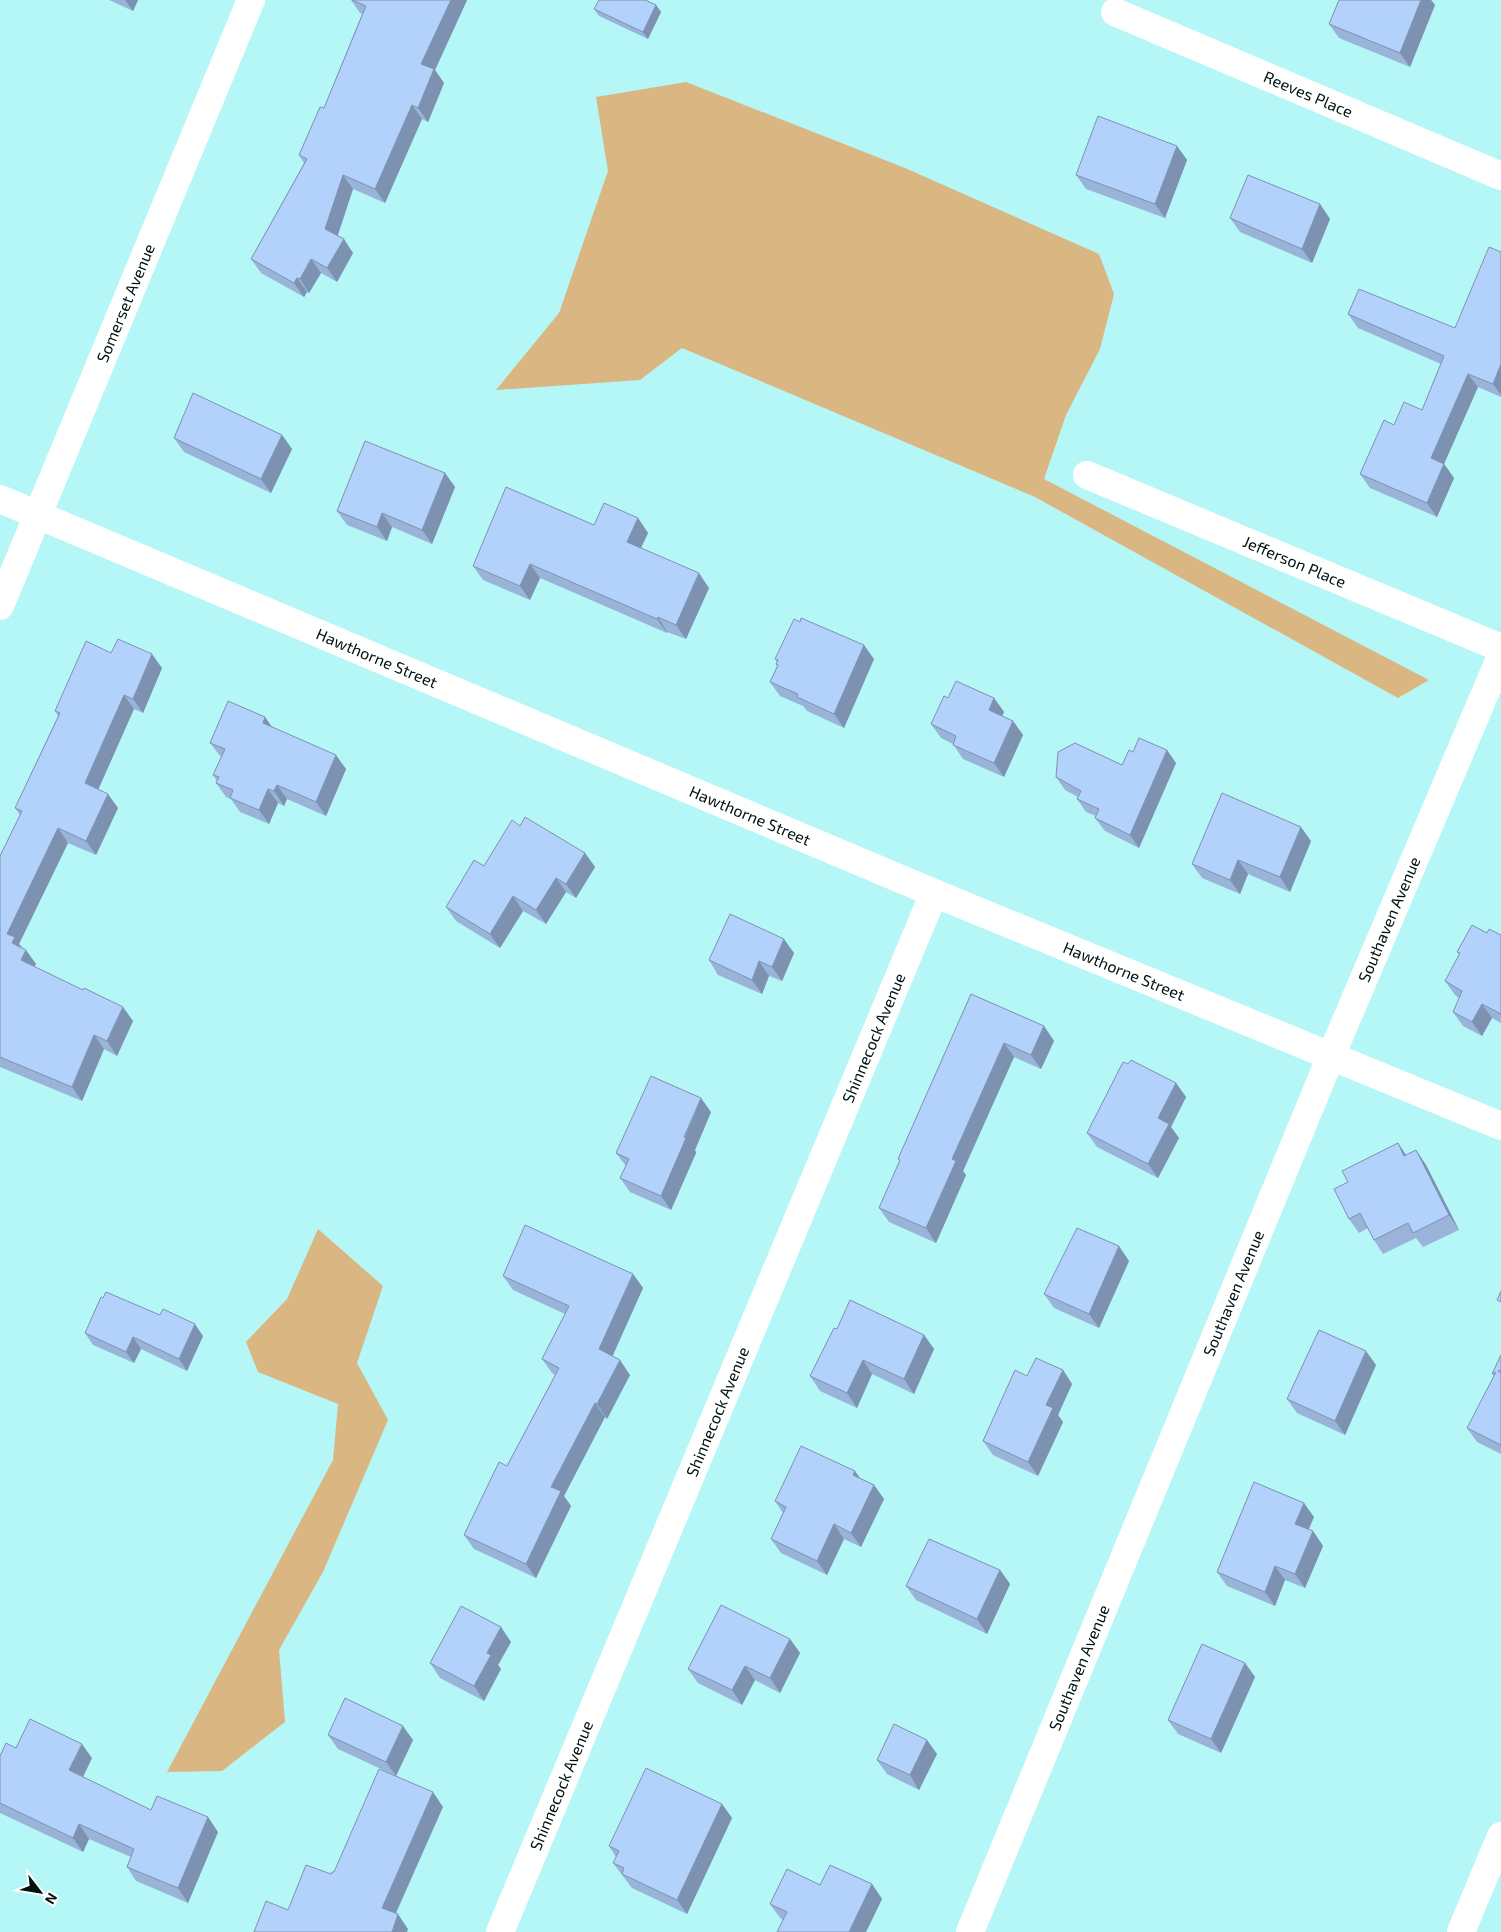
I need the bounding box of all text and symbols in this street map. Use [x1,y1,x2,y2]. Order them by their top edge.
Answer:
street label: Reeves Place [1261,66,1356,121]
street label: Somerset Avenue [92,241,158,365]
street label: Jefferson Place [1241,531,1349,591]
street label: Hawthorne Street [314,624,440,691]
street label: Hawthorne Street [687,781,814,849]
street label: Southaven Avenue [1354,853,1424,985]
street label: Hawthorne Street [1061,937,1188,1004]
street label: Shinnecock Avenue [837,970,909,1105]
street label: Southaven Avenue [1198,1227,1267,1359]
street label: Shinnecock Avenue [681,1344,752,1479]
street label: Southaven Avenue [1044,1602,1113,1733]
street label: Shinnecock Avenue [525,1717,596,1853]
north arrow [15,1867,65,1917]
text: N [42,1890,61,1908]

